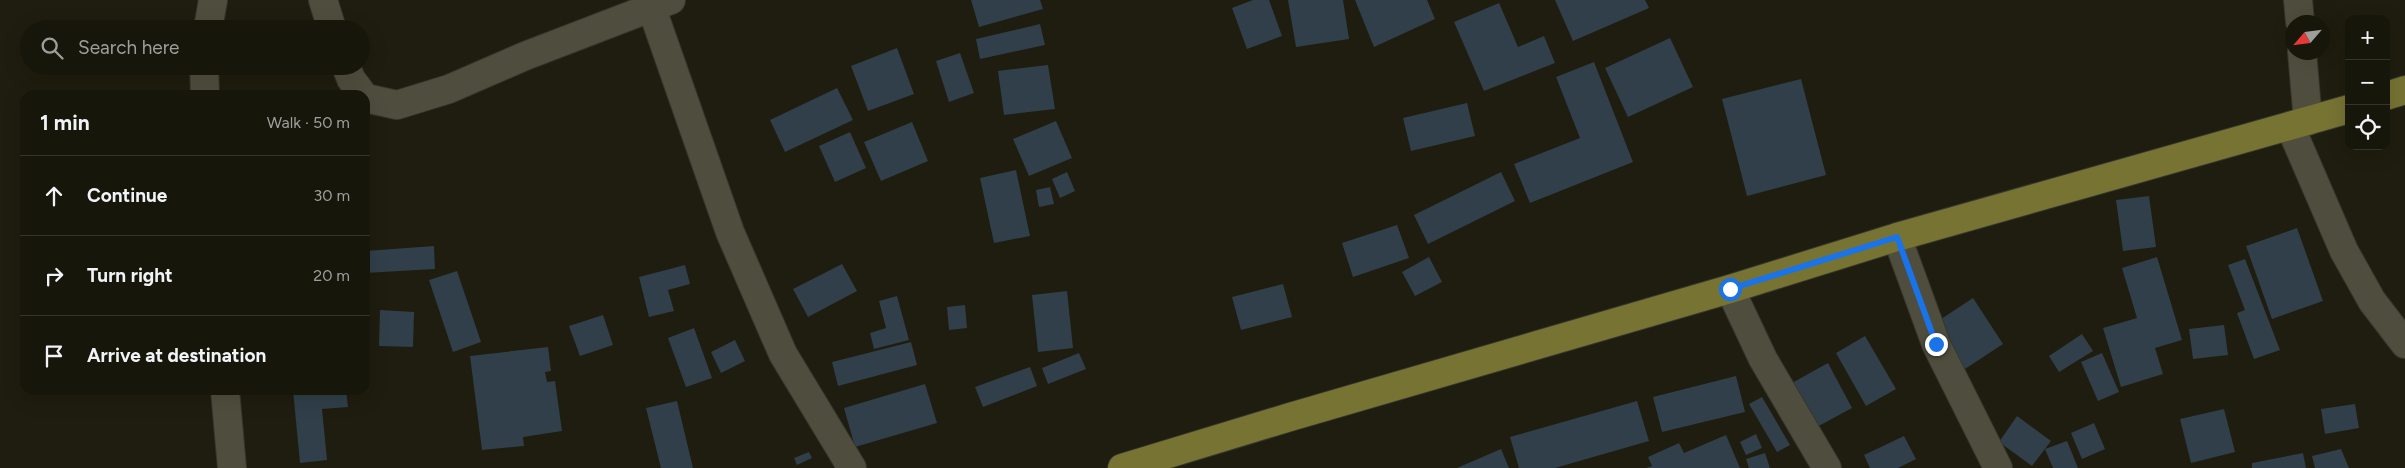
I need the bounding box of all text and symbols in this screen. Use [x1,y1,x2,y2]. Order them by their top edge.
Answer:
north arrow [2285,15,2330,60]
map controls [2345,15,2390,150]
button: + [2345,15,2390,60]
search box [20,20,370,75]
icon: search [38,34,66,62]
text: Search here [78,36,180,59]
button: − [2345,60,2390,105]
button: locate [2345,105,2390,150]
text: 1 min [40,110,90,135]
text: Walk · 50 m [267,113,350,132]
icon: ahead [40,182,68,210]
text: Continue [87,184,167,207]
text: 30 m [313,186,350,205]
icon: right [40,262,68,290]
text: Turn right [87,264,173,287]
text: 20 m [313,266,350,285]
route start [1719,278,1742,301]
route end [1925,333,1948,356]
icon: arrive [40,342,68,370]
text: Arrive at destination [87,344,266,367]

